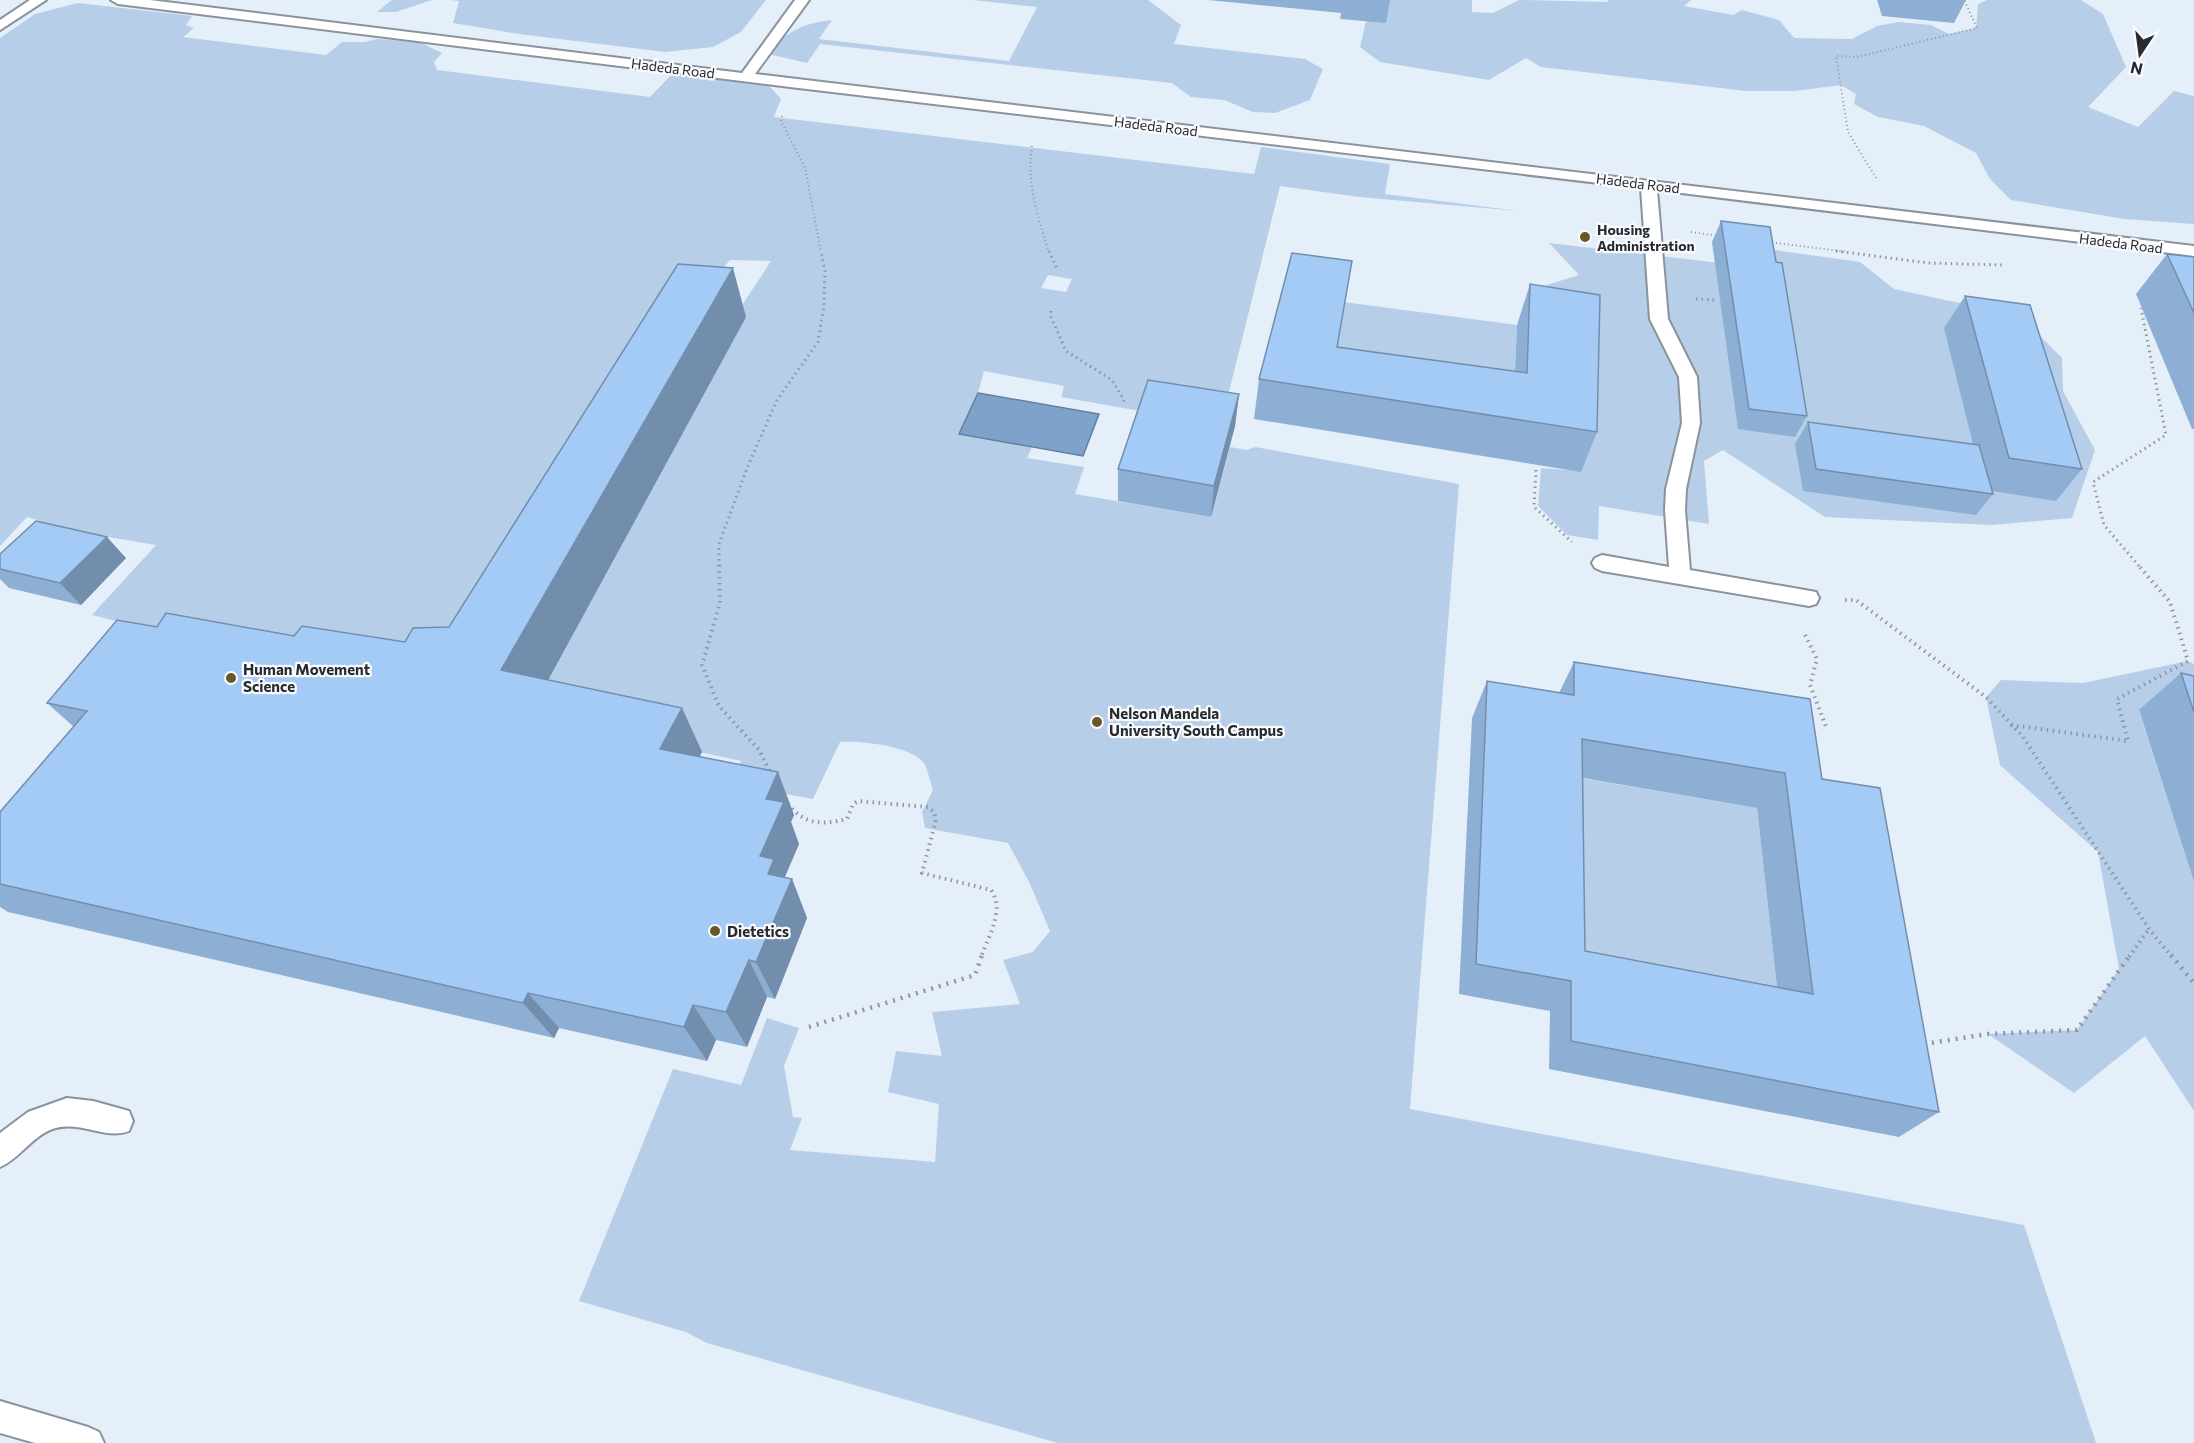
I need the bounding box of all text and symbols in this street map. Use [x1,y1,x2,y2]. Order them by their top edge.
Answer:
north arrow [2110,24,2170,84]
street label: Hadeda Road [630,54,716,82]
text: N [2129,58,2144,80]
street label: Hadeda Road [1113,112,1199,140]
street label: Hadeda Road [1595,169,1681,197]
place label: Housing Administration [1597,221,1695,254]
street label: Hadeda Road [2078,229,2164,257]
marker: Housing Administration [1578,230,1592,244]
place label: Human Movement Science [243,660,370,695]
marker: Human Movement Science [224,671,238,685]
place label: Nelson Mandela University South Campus [1109,704,1283,739]
marker: Nelson Mandela University South Campus [1090,715,1104,729]
place label: Dietetics [727,922,789,940]
marker: Dietetics [708,924,722,938]

